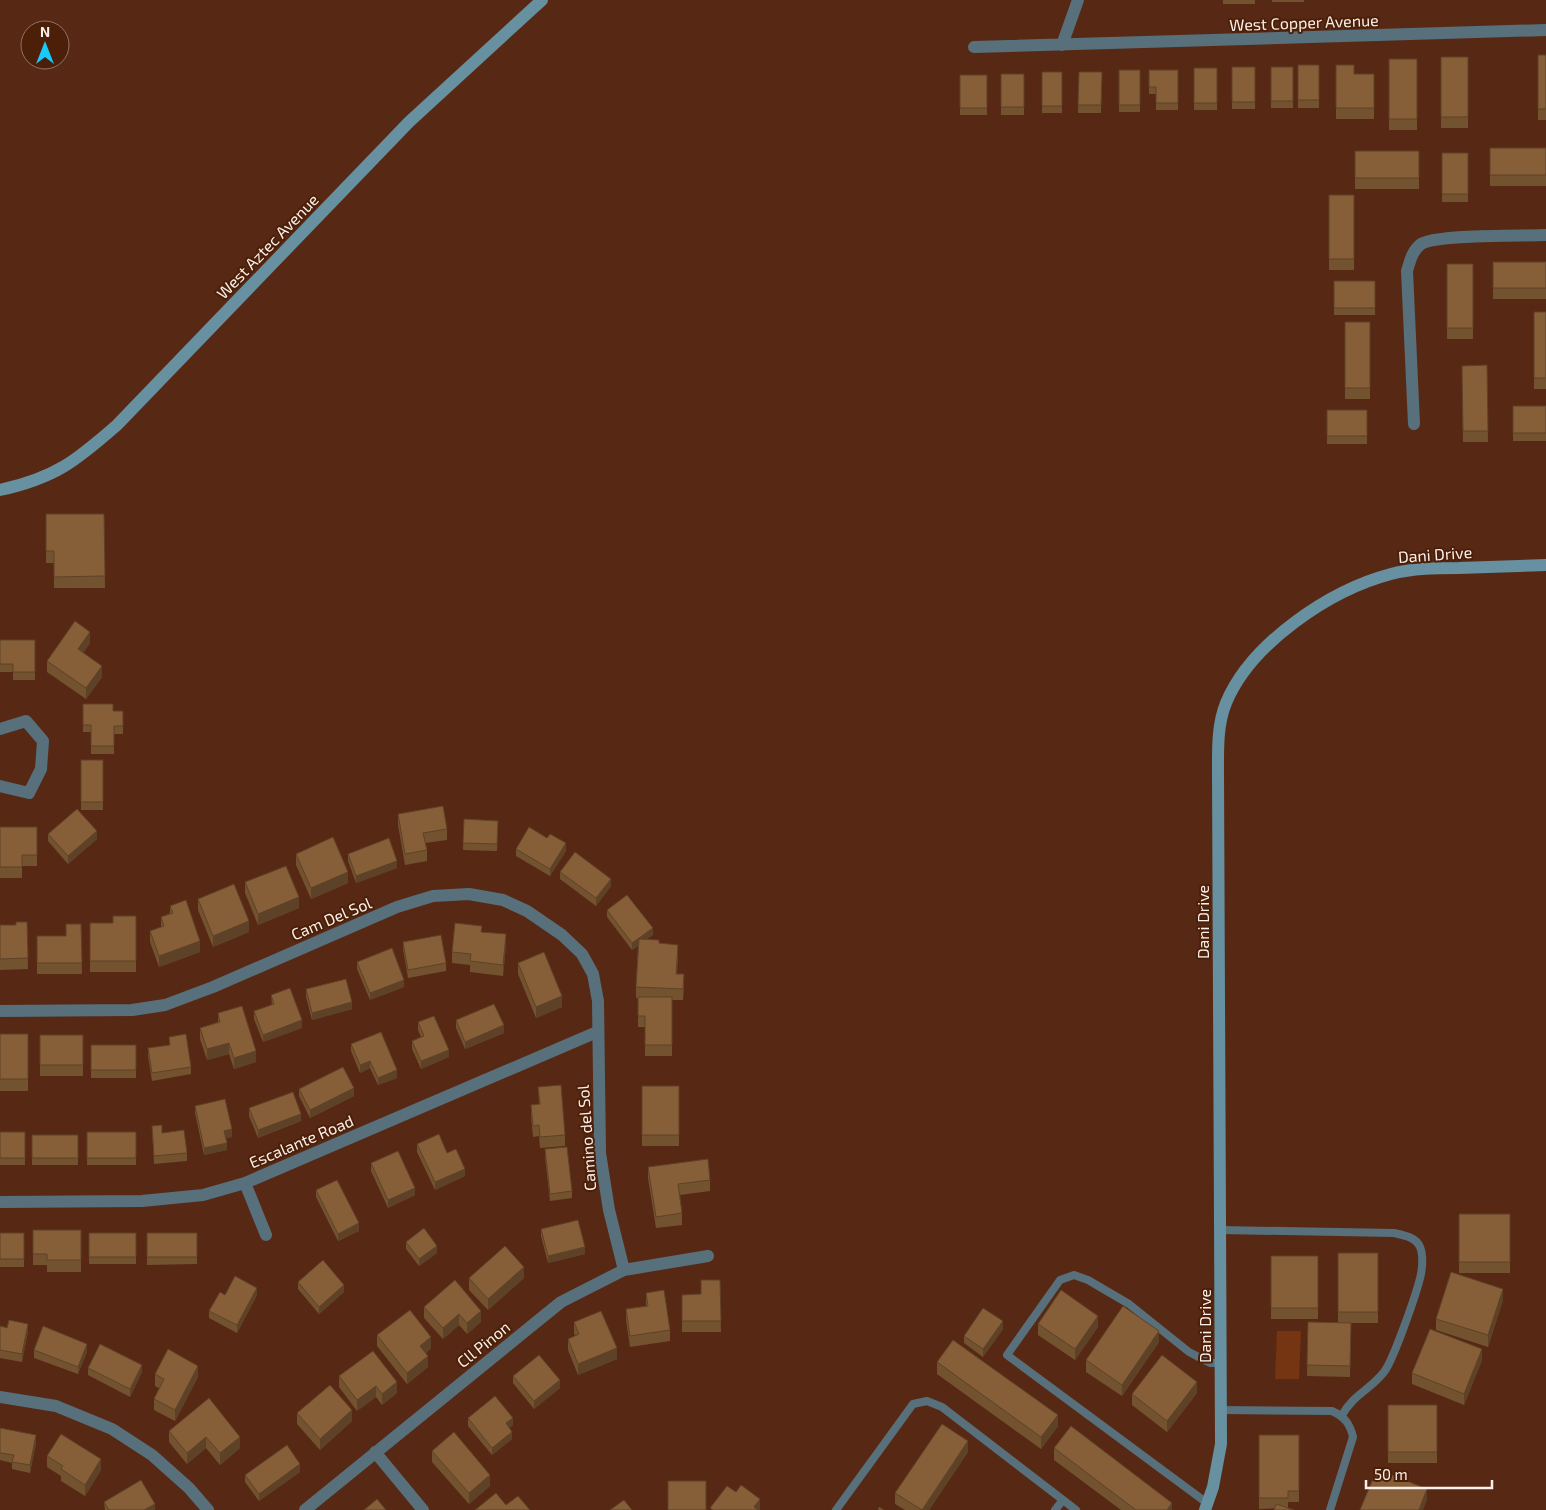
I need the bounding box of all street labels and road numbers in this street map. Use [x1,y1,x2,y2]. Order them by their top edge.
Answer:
street label: West Copper Avenue [1229,10,1379,34]
street label: West Aztec Avenue [212,190,322,302]
street label: Dani Drive [1397,542,1473,566]
street label: Dani Drive [1193,885,1212,959]
street label: Cam Del Sol [288,892,374,943]
street label: Camino del Sol [573,1084,599,1192]
street label: Escalante Road [246,1110,356,1172]
street label: Dani Drive [1195,1289,1214,1363]
street label: Cll Pinon [453,1317,513,1371]

